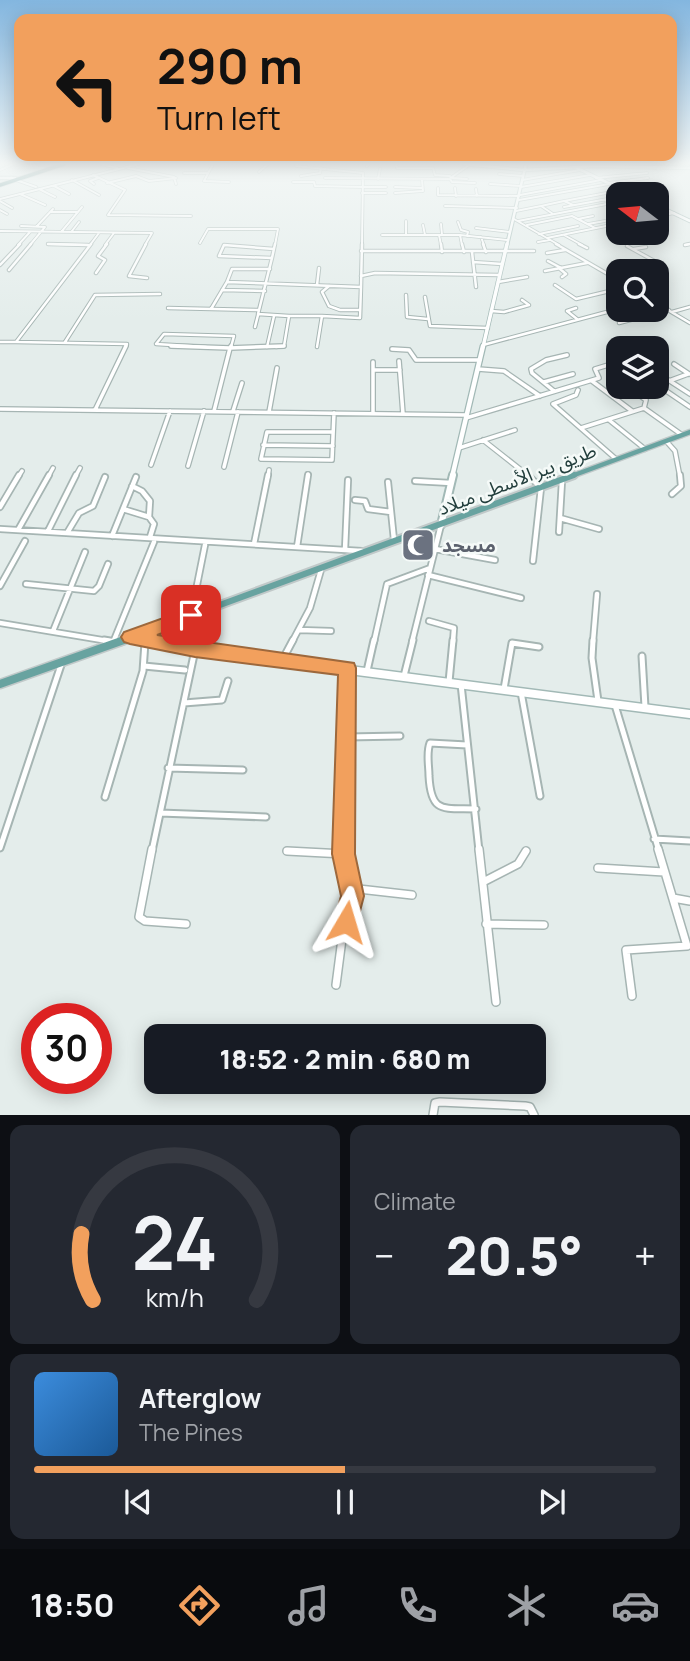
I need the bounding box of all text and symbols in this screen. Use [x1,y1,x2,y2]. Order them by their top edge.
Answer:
text: 290 m [157,32,303,99]
icon: left [42,42,133,133]
text: Turn left [157,96,281,140]
north arrow [606,182,668,245]
map controls [606,182,669,399]
button: search [606,259,669,322]
button: layers [606,336,669,399]
street label: طريق بير الأسطى ميلاد [434,437,600,521]
mosque icon: مسجد [399,526,437,564]
place label: مسجد [442,532,496,558]
pin [161,585,221,645]
icon: arrive [172,596,210,634]
position arrow [309,885,383,959]
speed limit sign: 30 [21,1003,112,1094]
text: 18:52 · 2 min · 680 m [220,1041,470,1077]
text: Climate [374,1185,456,1217]
text: 24 [132,1193,218,1293]
text: 20.5° [446,1220,583,1291]
text: − [374,1229,395,1281]
text: + [634,1229,656,1281]
text: km/h [146,1280,204,1315]
text: Afterglow [139,1380,261,1416]
text: The Pines [139,1416,243,1448]
icon: previous [119,1483,157,1521]
icon: pause [326,1483,364,1521]
icon: next [533,1483,571,1521]
icon: directions [175,1581,224,1630]
icon: music [284,1581,333,1630]
icon: phone [393,1581,442,1630]
icon: climate [502,1581,551,1630]
icon: car [611,1581,660,1630]
text: 18:50 [30,1583,114,1627]

